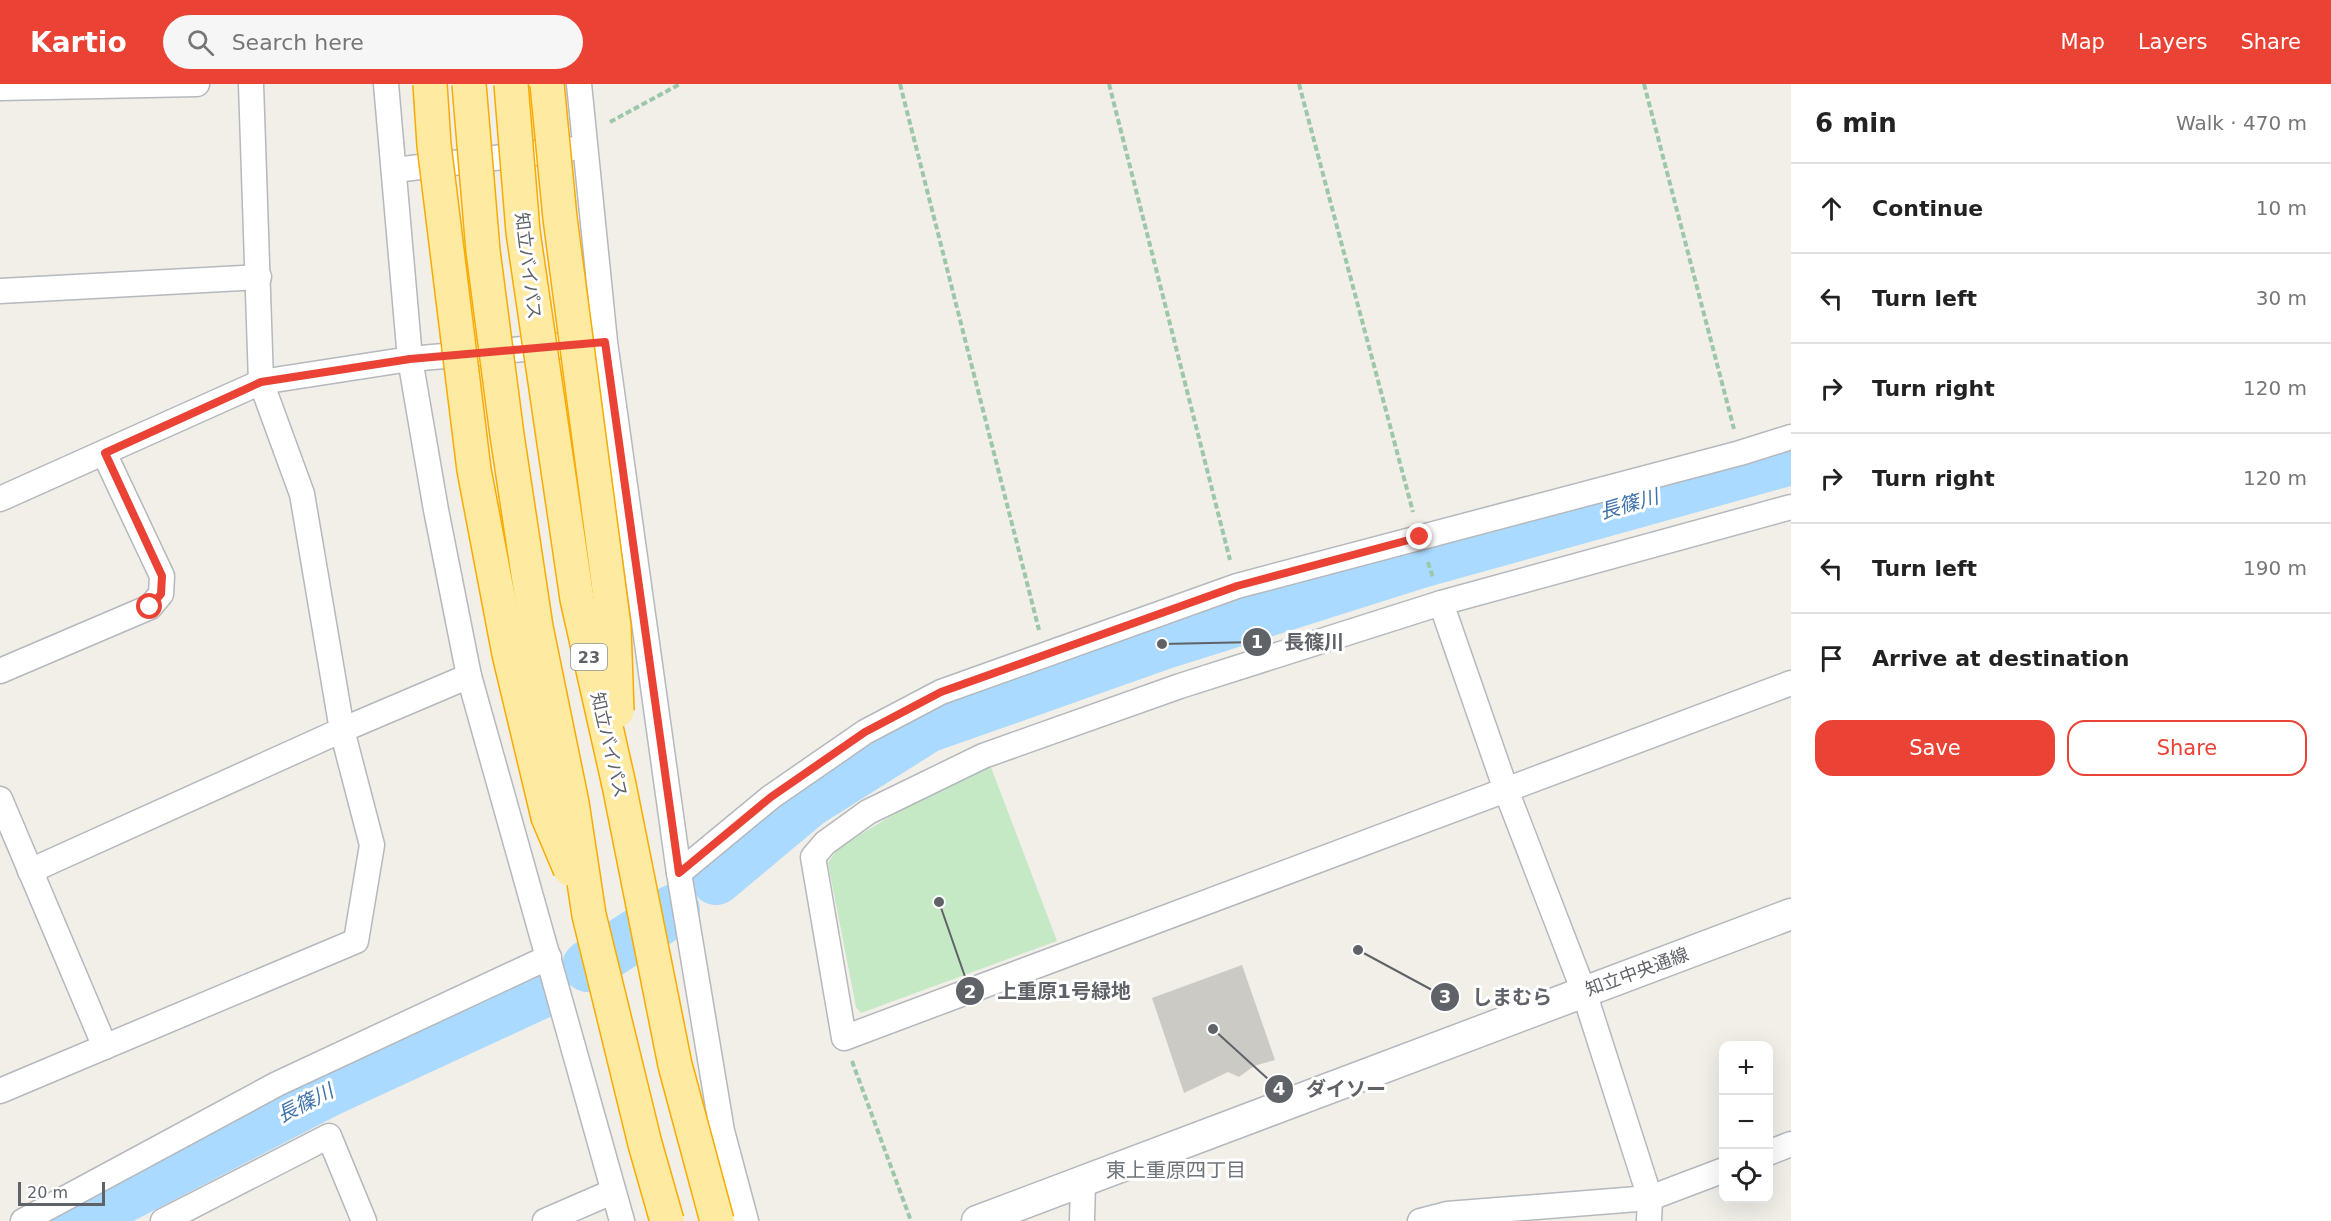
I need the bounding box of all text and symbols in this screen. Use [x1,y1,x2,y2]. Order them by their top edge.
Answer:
search box [163,15,583,69]
text: Kartio [30,26,127,59]
icon: search [184,26,217,59]
text: Search here [232,30,364,55]
text: Map [2061,30,2105,54]
text: Layers [2138,30,2207,54]
text: Share [2240,30,2301,54]
text: 6 min [1815,108,1897,138]
text: Walk · 470 m [2176,111,2307,135]
icon: ahead [1815,192,1848,225]
text: Continue [1872,196,1983,221]
text: 10 m [2256,196,2307,220]
street label: 知立バイパス [512,211,545,321]
icon: left [1815,282,1848,315]
text: Turn left [1872,286,1977,311]
text: 30 m [2256,286,2307,310]
icon: right [1815,372,1848,405]
text: Turn right [1872,376,1995,401]
text: 120 m [2243,376,2307,400]
icon: right [1815,462,1848,495]
text: Turn right [1872,466,1995,491]
text: 120 m [2243,466,2307,490]
water label: 長篠川 [1597,484,1663,524]
route end [1406,523,1432,549]
icon: left [1815,552,1848,585]
text: Turn left [1872,556,1977,581]
text: 190 m [2243,556,2307,580]
route start [136,593,162,619]
callout: 長篠川 [1242,623,1356,661]
text: 長篠川 [1284,630,1344,654]
text: 1 [1251,631,1263,652]
icon: arrive [1815,642,1848,675]
road number: 23 [571,644,607,670]
text: Arrive at destination [1872,646,2129,671]
street label: 知立バイパス [587,690,632,800]
button: Save [1815,720,2055,776]
button: Share [2067,720,2307,776]
street label: 知立中央通線 [1582,943,1691,1000]
callout: 上重原1号緑地 [955,972,1143,1010]
callout: しまむら [1430,978,1564,1016]
text: 上重原1号緑地 [997,979,1131,1003]
text: 2 [964,981,976,1002]
text: しまむら [1472,985,1552,1009]
text: 3 [1439,986,1451,1007]
map controls [1719,1041,1773,1203]
button: + [1719,1041,1773,1095]
callout: ダイソー [1264,1070,1398,1108]
text: ダイソー [1306,1077,1386,1101]
water label: 長篠川 [273,1078,339,1127]
text: 4 [1273,1078,1285,1099]
button: − [1719,1095,1773,1149]
button: locate [1719,1149,1773,1203]
district label: 東上重原四丁目 [1106,1158,1246,1182]
scale bar [18,1179,105,1206]
text: 20 m [27,1183,68,1202]

